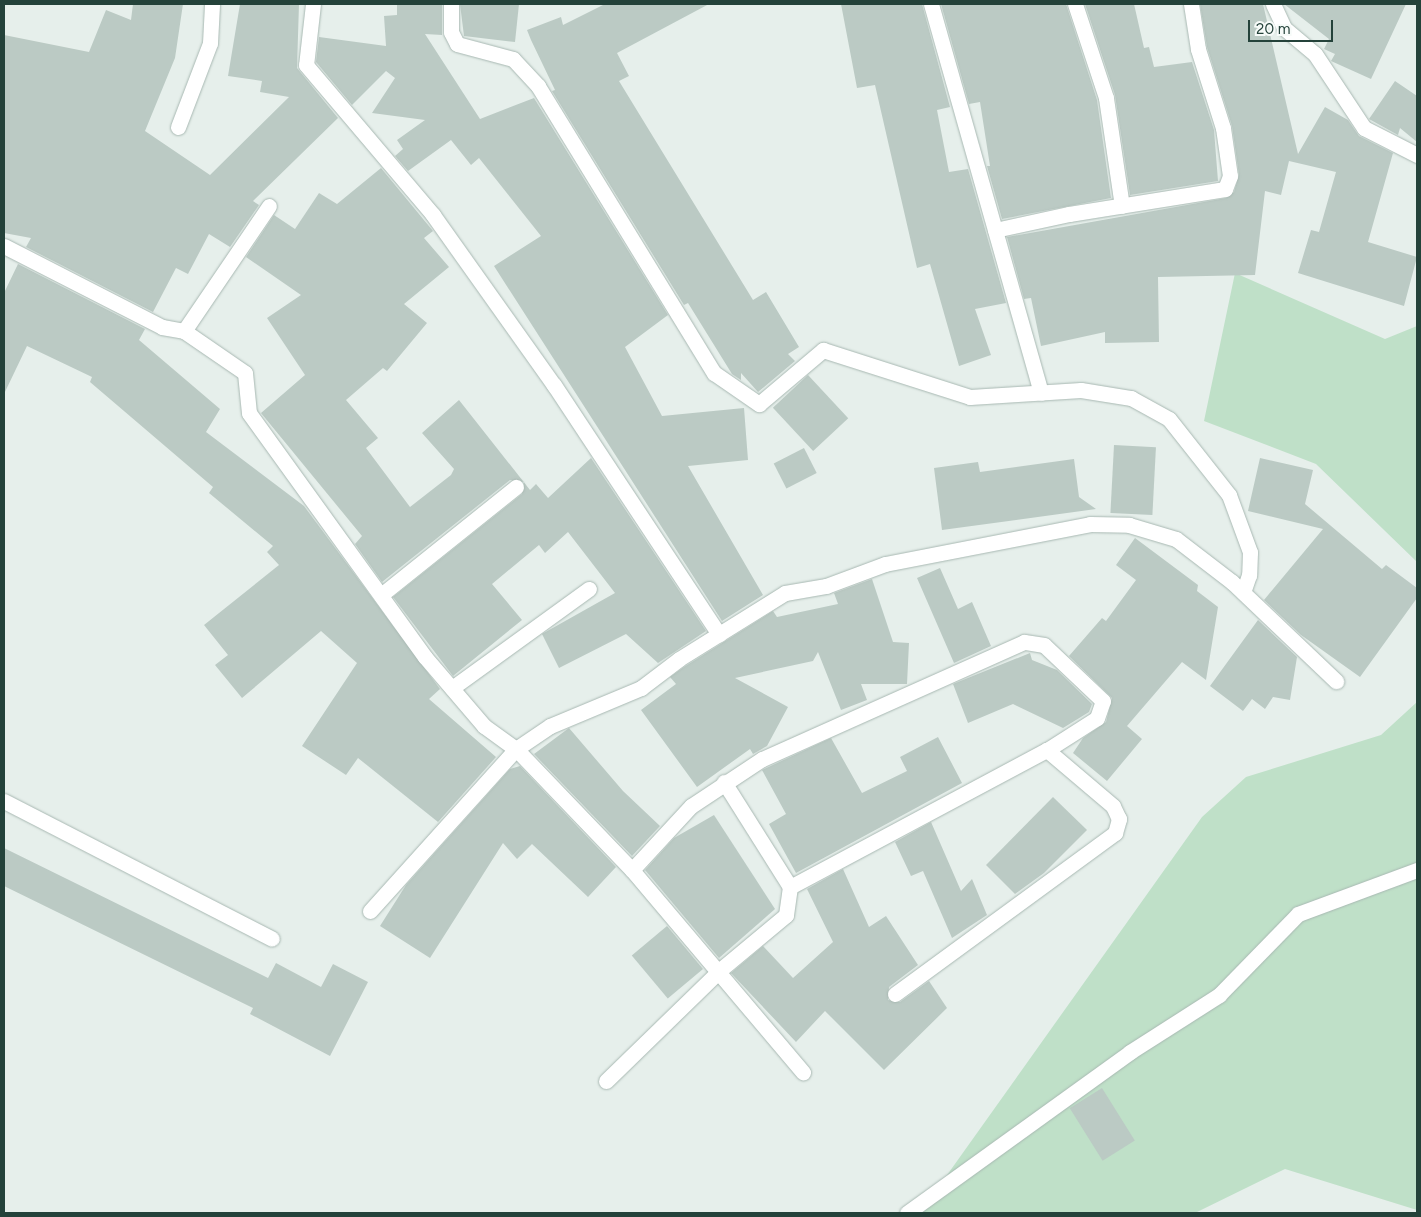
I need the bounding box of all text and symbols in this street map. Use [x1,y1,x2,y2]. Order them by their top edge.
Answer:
scale bar [1251,10,1336,42]
text: 20 m [1256,20,1290,38]

